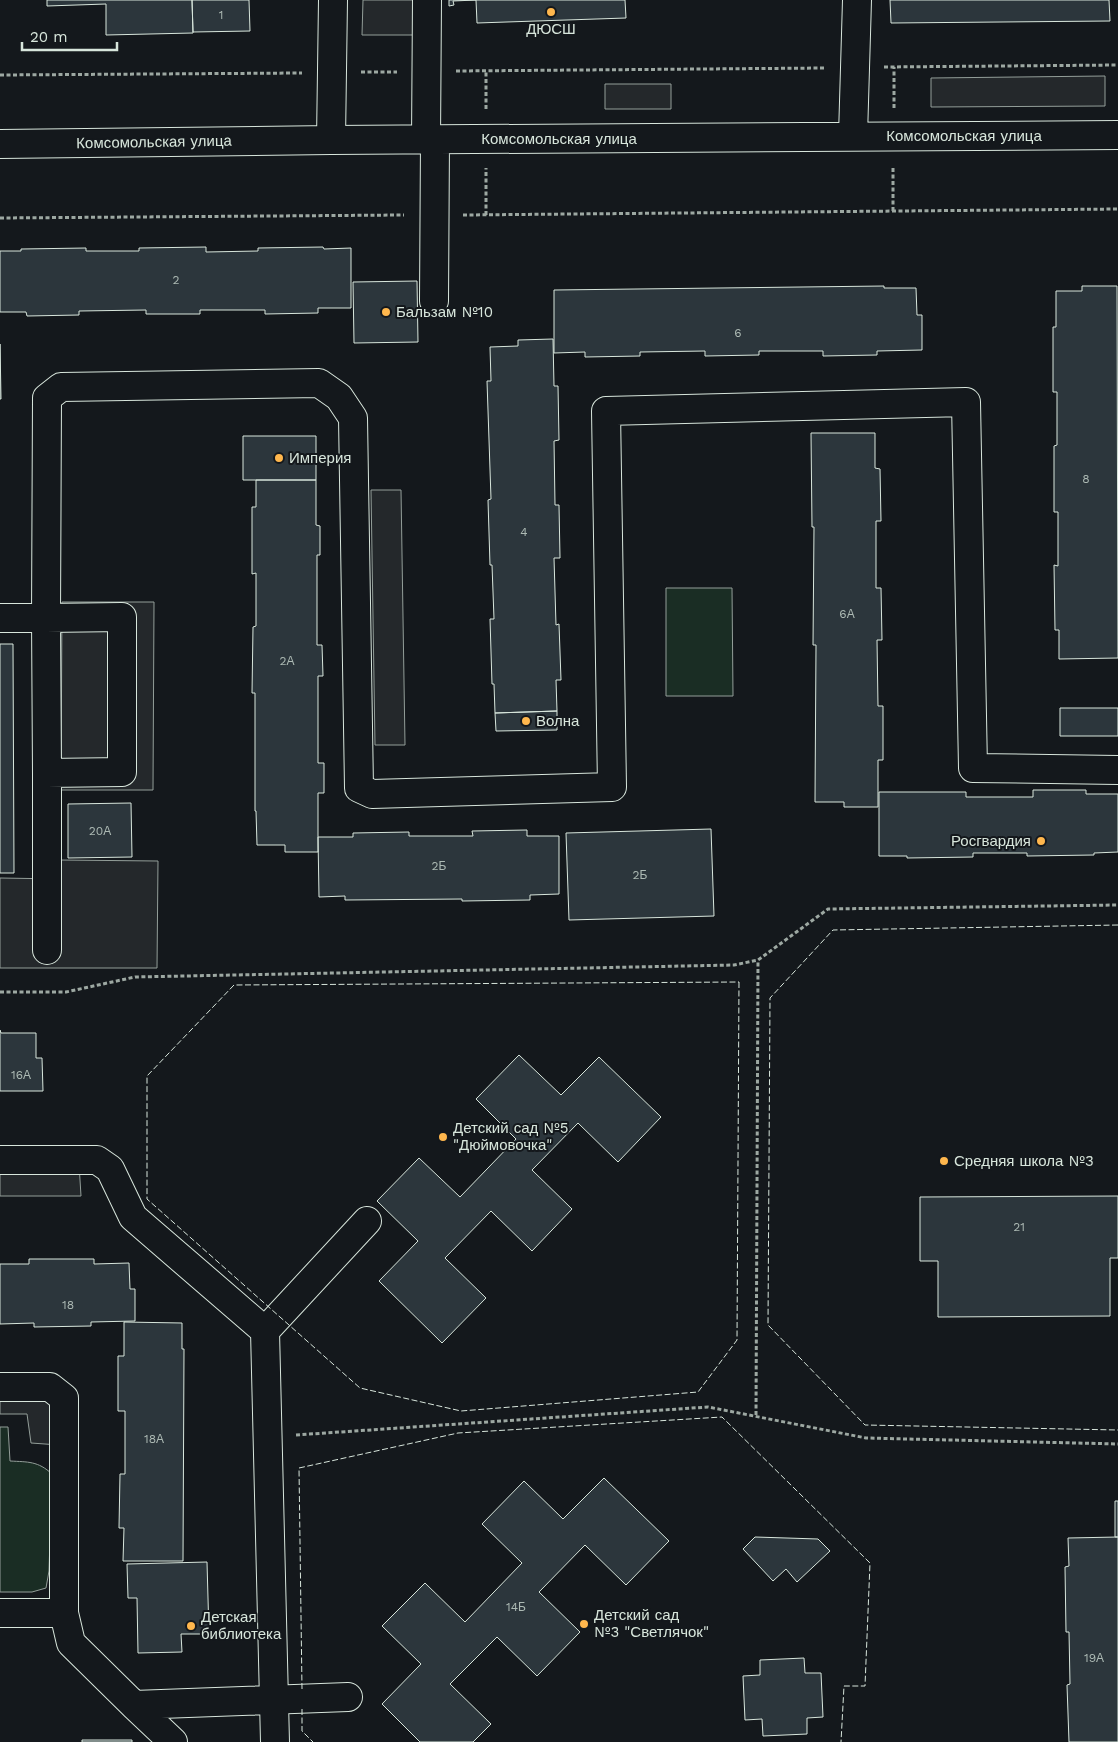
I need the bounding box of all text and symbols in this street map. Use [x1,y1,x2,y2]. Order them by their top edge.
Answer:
marker: ДЮСШ [545,6,557,18]
house number: 1 [219,8,223,22]
scale bar [22,20,118,52]
place label: ДЮСШ [526,20,576,38]
text: 20 m [30,28,68,46]
street label: Комсомольская улица [886,127,1042,145]
street label: Комсомольская улица [481,130,637,148]
street label: Комсомольская улица [76,132,233,152]
house number: 2 [173,273,180,287]
place label: Бальзам №10 [396,303,493,321]
marker: Бальзам №10 [380,306,392,318]
house number: 6 [734,326,742,340]
place label: Империя [289,449,351,467]
marker: Империя [273,452,285,464]
house number: 8 [1082,472,1090,486]
house number: 4 [520,525,528,539]
house number: 6А [839,607,855,621]
house number: 2А [280,654,295,668]
place label: Волна [536,712,580,730]
marker: Волна [520,715,532,727]
house number: 20А [89,824,111,838]
place label: Росгвардия [951,832,1031,850]
marker: Росгвардия [1035,835,1047,847]
house number: 2Б [432,859,447,873]
house number: 2Б [633,868,648,882]
house number: 16А [11,1068,31,1082]
place label: Детский сад №5 "Дюймовочка" [453,1119,569,1154]
marker: Детский сад №5 "Дюймовочка" [437,1131,449,1143]
place label: Средняя школа №3 [954,1152,1094,1170]
marker: Средняя школа №3 [938,1155,950,1167]
house number: 21 [1013,1220,1025,1234]
house number: 18 [62,1298,74,1312]
house number: 18А [144,1432,164,1446]
house number: 14Б [506,1600,526,1614]
place label: Детский сад №3 "Светлячок" [594,1606,709,1641]
place label: Детская библиотека [201,1608,282,1643]
marker: Детский сад №3 "Светлячок" [578,1618,590,1630]
marker: Детская библиотека [185,1620,197,1632]
house number: 19А [1084,1651,1104,1665]

